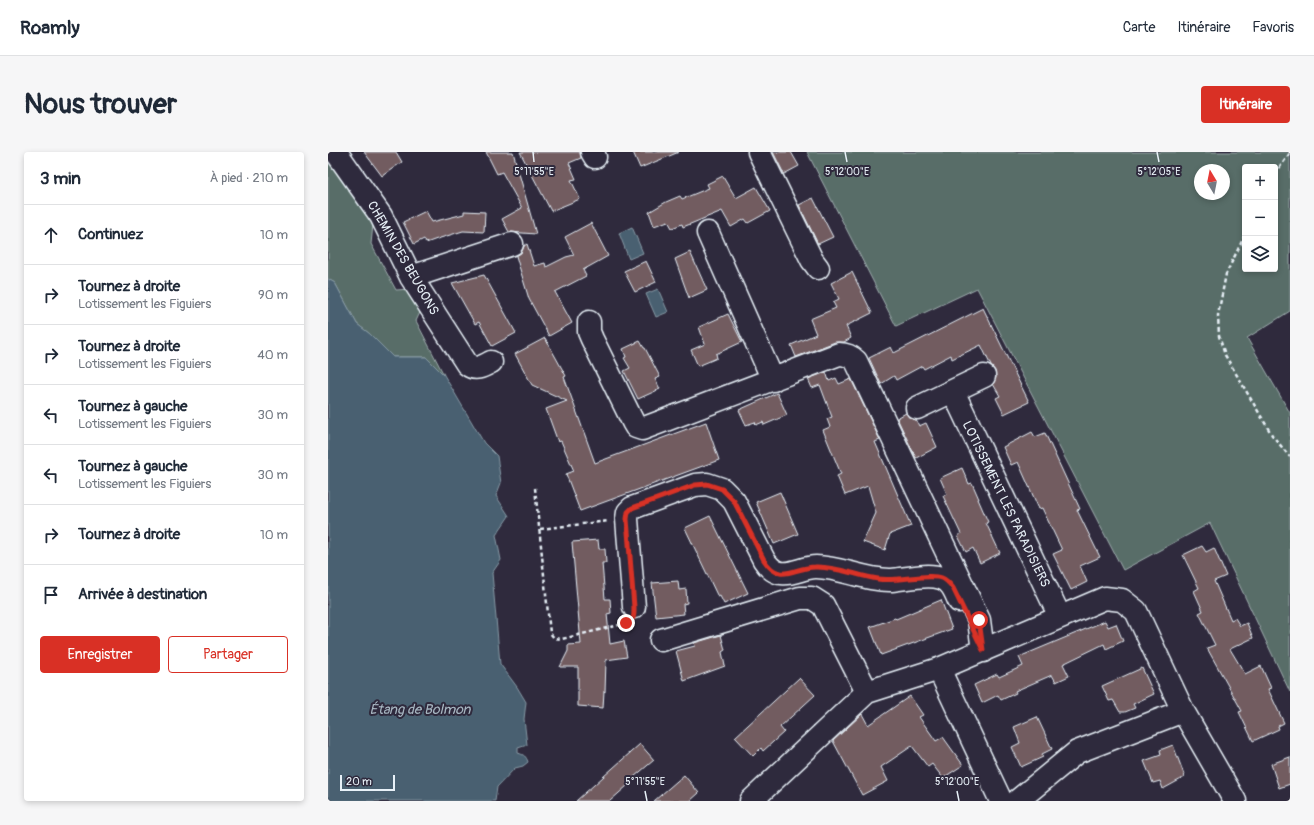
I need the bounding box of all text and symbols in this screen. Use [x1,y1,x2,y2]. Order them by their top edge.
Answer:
text: Roamly [20,16,80,40]
text: Carte [1123,19,1155,36]
text: Itinéraire [1177,19,1230,36]
text: Favoris [1252,19,1294,36]
button: Itinéraire [1201,86,1290,123]
text: Nous trouver [24,87,177,122]
north arrow [1194,164,1230,200]
map controls [1242,164,1278,272]
button: + [1242,164,1278,200]
text: 5°11'55"E [514,166,554,178]
text: 5°12'00"E [825,166,869,178]
text: 5°12'05"E [1138,166,1180,178]
text: 3 min [40,168,81,189]
text: À pied · 210 m [210,170,288,186]
street label: CHEMIN DES BEUGONS [364,198,442,318]
button: − [1242,200,1278,236]
icon: ahead [40,224,62,246]
text: Continuez [78,225,143,244]
text: 10 m [260,227,288,243]
button: layers [1242,236,1278,272]
text: Tournez à droite [78,277,180,296]
icon: right [40,284,62,306]
text: 90 m [258,287,288,303]
text: Lotissement les Figuiers [78,296,211,312]
text: Tournez à droite [78,337,180,356]
icon: right [40,344,62,366]
text: 40 m [257,347,288,363]
text: Lotissement les Figuiers [78,356,211,372]
text: Tournez à gauche [78,397,188,416]
icon: left [40,404,62,426]
text: 30 m [258,407,288,423]
text: Lotissement les Figuiers [78,416,211,432]
street label: LOTISSEMENT LES PARADISIERS [959,418,1053,590]
text: Tournez à gauche [78,457,188,476]
icon: left [40,464,62,486]
text: 30 m [258,467,288,483]
text: Lotissement les Figuiers [78,476,211,492]
icon: right [40,524,62,546]
text: Tournez à droite [78,525,180,544]
text: 10 m [260,527,288,543]
icon: arrive [40,584,62,606]
text: Arrivée à destination [78,585,207,604]
route start [970,611,988,629]
route end [617,614,635,632]
button: Enregistrer [40,636,160,673]
button: Partager [168,636,288,673]
water label: Étang de Bolmon [369,701,472,718]
scale bar [340,773,395,792]
text: 20 m [346,775,372,788]
text: 5°11'55"E [625,776,665,788]
text: 5°12'00"E [935,776,979,788]

